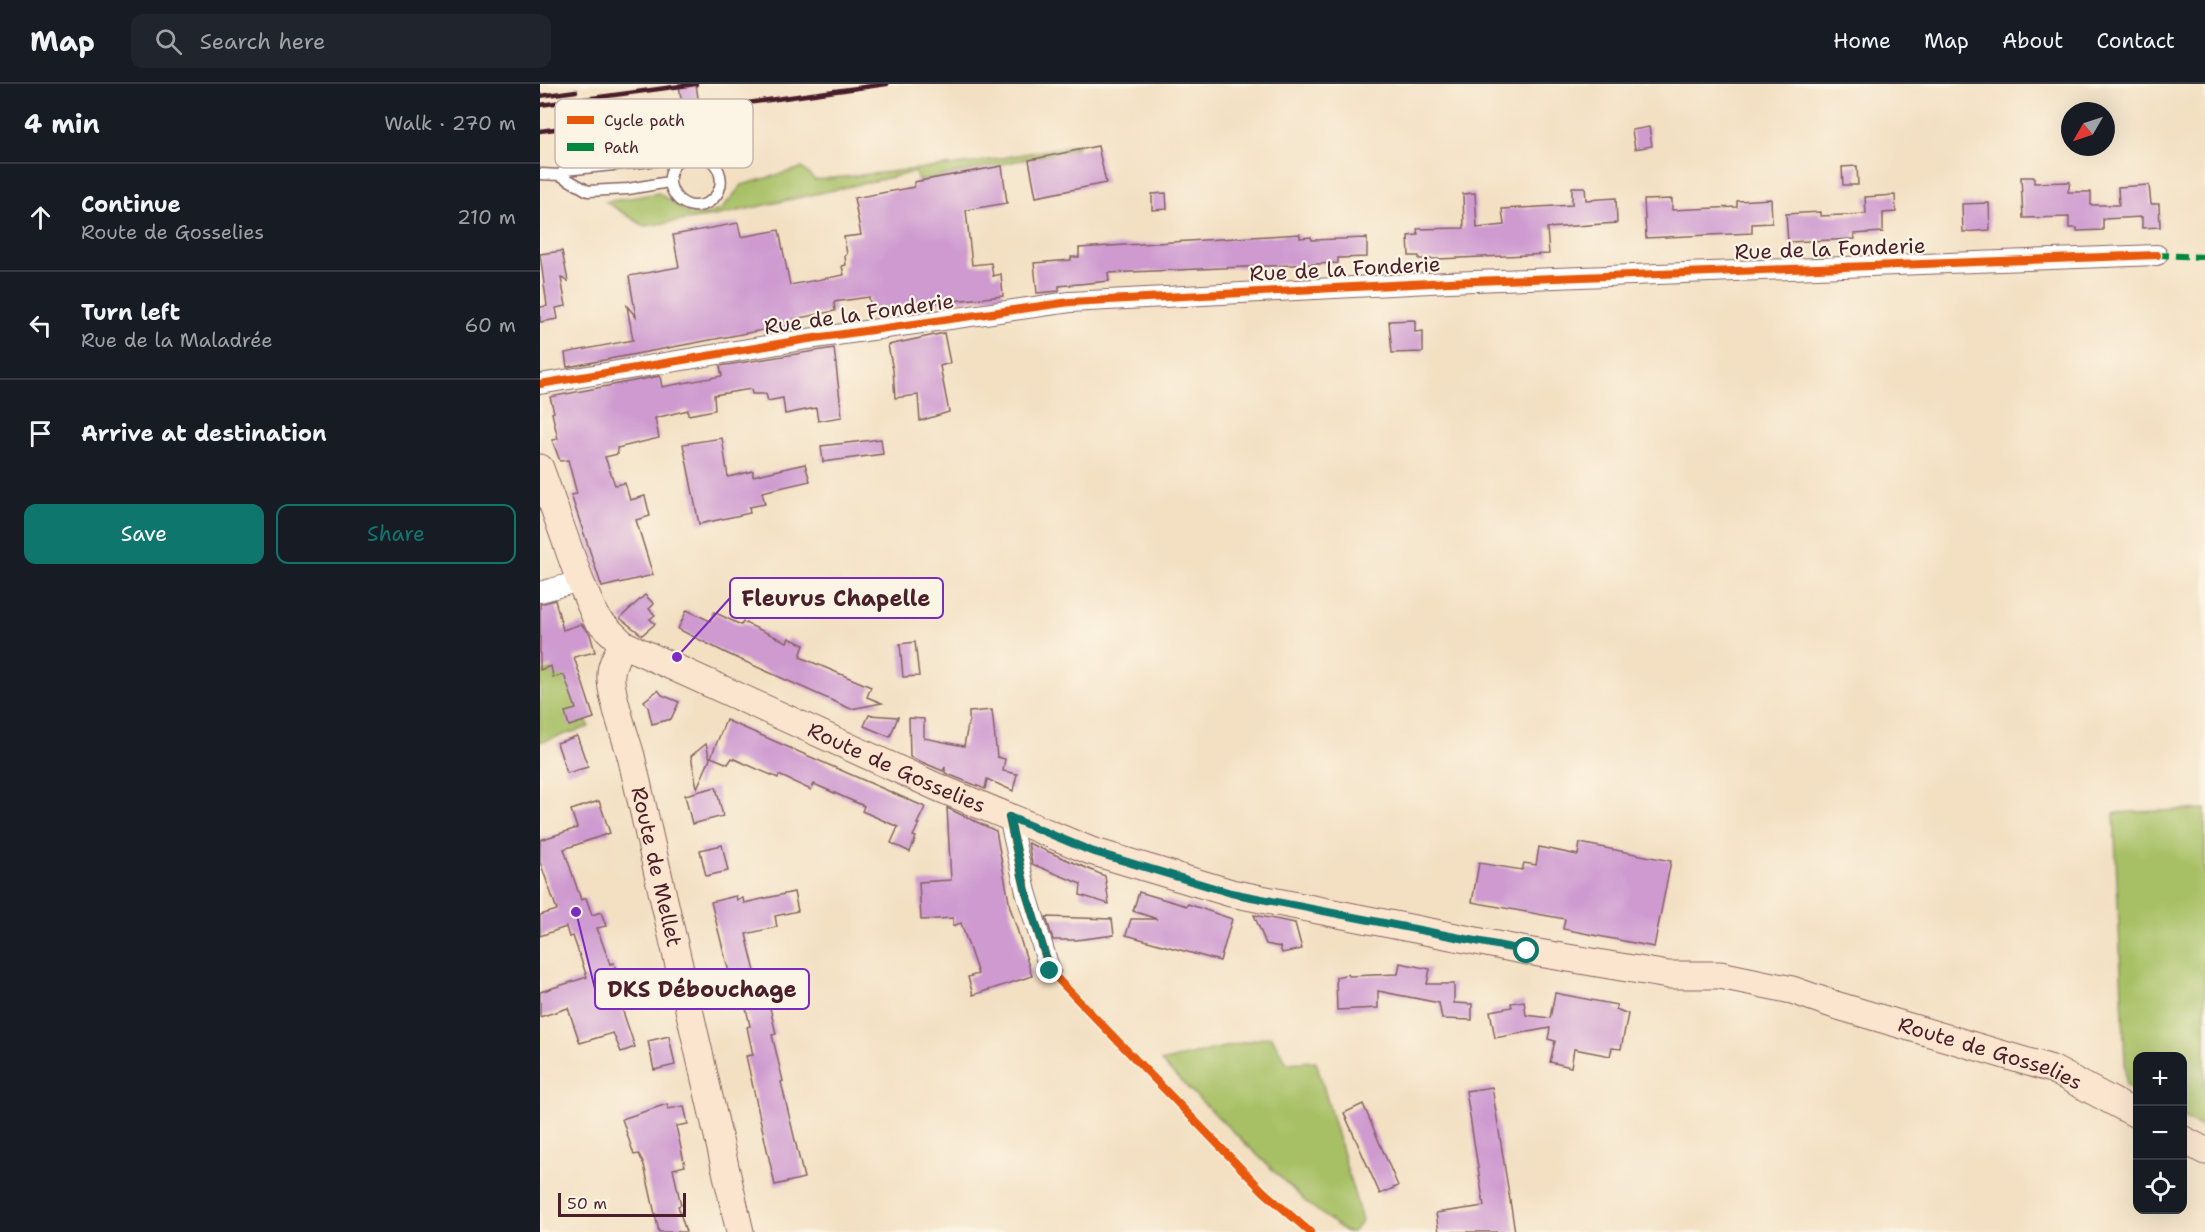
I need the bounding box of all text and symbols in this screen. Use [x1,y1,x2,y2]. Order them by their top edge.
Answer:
search box [131,14,551,68]
text: Map [30,22,95,60]
icon: search [152,25,185,58]
text: Search here [200,27,325,56]
text: Home [1833,27,1891,55]
text: Map [1924,27,1969,55]
text: About [2002,27,2063,55]
text: Contact [2096,27,2175,55]
legend [555,99,753,168]
north arrow [2061,102,2115,156]
text: 4 min [24,106,100,141]
text: Walk · 270 m [384,110,516,136]
text: Cycle path [604,110,685,131]
text: Path [604,137,639,158]
text: Continue [81,190,181,219]
icon: ahead [24,201,57,234]
text: 210 m [457,204,516,230]
text: Route de Gosselies [81,219,264,245]
street label: Rue de la Fonderie [1734,232,1926,266]
street label: Rue de la Fonderie [1249,250,1441,288]
street label: Rue de la Fonderie [762,287,956,341]
text: Turn left [81,298,180,327]
icon: left [24,309,57,342]
text: 60 m [464,312,516,338]
text: Rue de la Maladrée [81,327,273,353]
icon: arrive [24,417,57,450]
text: Arrive at destination [81,419,327,448]
button: Save [24,504,264,564]
button: Share [276,504,516,564]
callout: Fleurus Chapelle [730,578,943,618]
text: Fleurus Chapelle [742,584,930,613]
street label: Route de Gosselies [803,716,990,820]
street label: Route de Mellet [624,784,688,950]
route start [1513,937,1539,963]
route end [1036,957,1062,983]
callout: DKS Débouchage [595,969,809,1009]
text: DKS Débouchage [607,975,797,1004]
street label: Route de Gosselies [1895,1010,2087,1097]
map controls [2133,1052,2187,1214]
button: + [2133,1052,2187,1106]
button: − [2133,1106,2187,1160]
button: locate [2133,1160,2187,1214]
scale bar [558,1190,686,1218]
text: 50 m [567,1193,607,1214]

